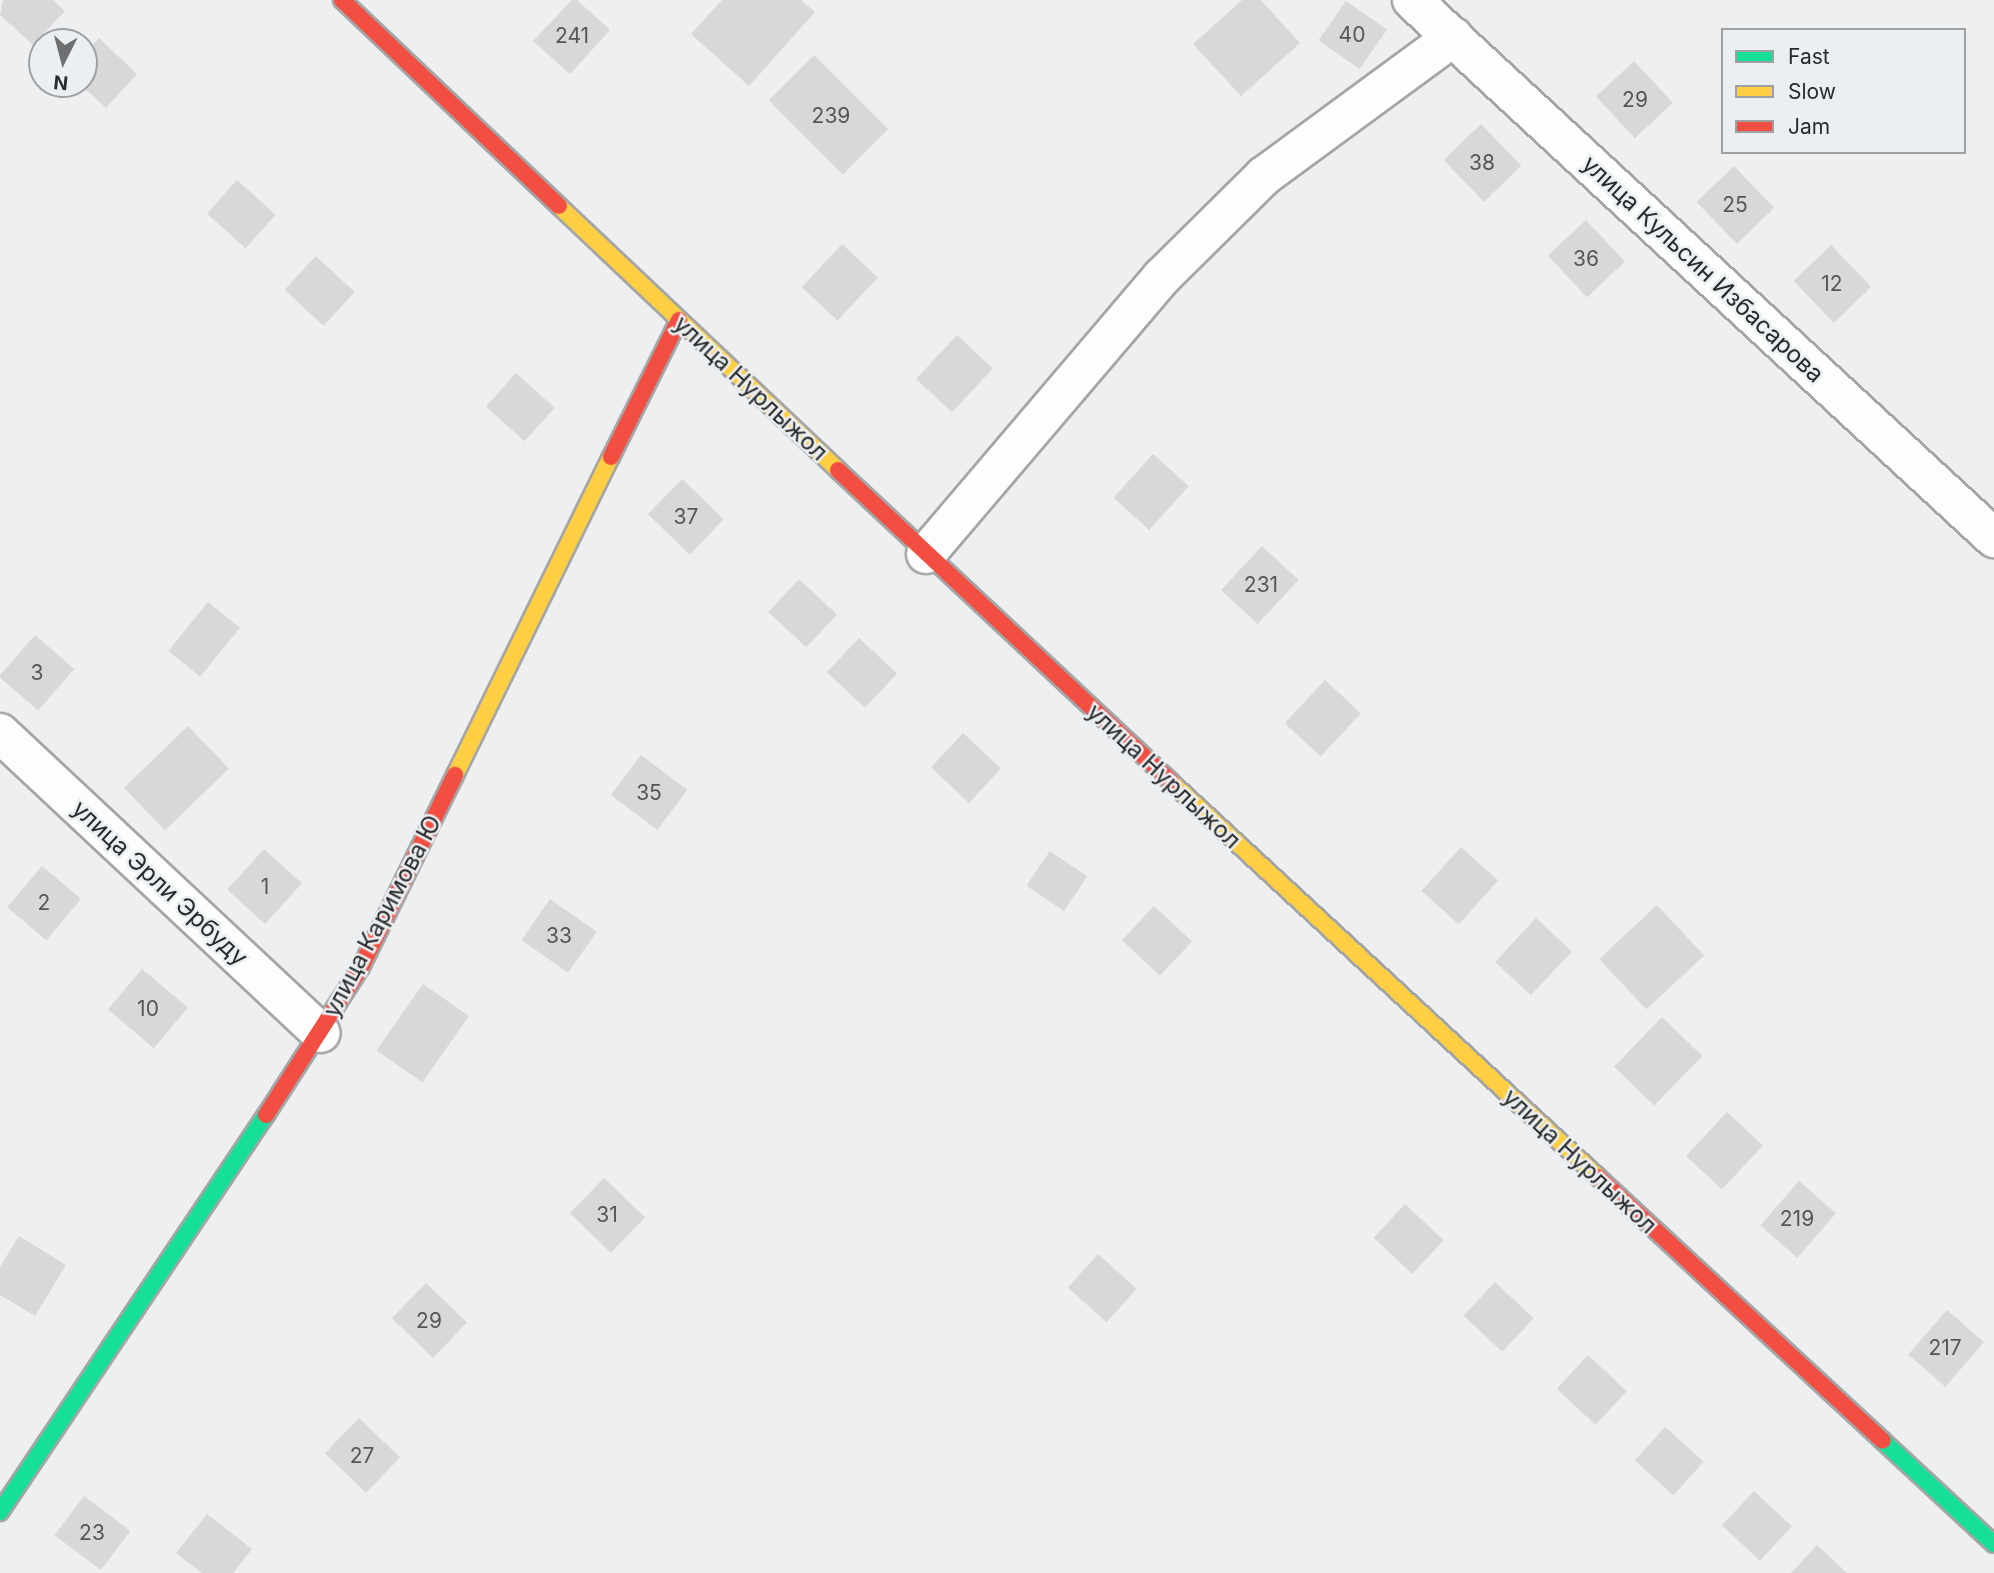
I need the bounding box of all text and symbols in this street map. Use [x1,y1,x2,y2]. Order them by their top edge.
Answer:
house number: 40 [1339,22,1365,48]
house number: 241 [555,23,589,49]
north arrow [28,28,98,98]
legend [1721,28,1966,154]
text: Fast [1788,44,1830,69]
text: N [53,70,69,95]
text: Slow [1788,79,1836,104]
house number: 29 [1622,87,1648,113]
house number: 239 [812,103,850,129]
text: Jam [1788,114,1830,139]
street label: улица Кульсин Избасарова [1576,149,1830,389]
house number: 38 [1469,150,1495,176]
house number: 25 [1722,192,1748,218]
house number: 36 [1573,246,1599,272]
house number: 12 [1821,271,1843,297]
street label: улица Нурлыжол [668,309,834,467]
house number: 37 [674,504,698,530]
house number: 231 [1244,572,1278,598]
house number: 3 [31,660,43,686]
street label: улица Нурлыжол [1081,697,1247,855]
house number: 35 [636,780,662,806]
street label: улица Эрли Эрбуду [66,794,254,972]
street label: улица Каримова Ю [317,810,447,1022]
house number: 1 [261,874,269,900]
house number: 2 [38,890,50,916]
house number: 33 [546,923,572,949]
house number: 10 [137,996,159,1022]
street label: улица Нурлыжол [1497,1082,1663,1240]
house number: 31 [596,1202,618,1228]
house number: 219 [1780,1206,1814,1232]
house number: 29 [416,1308,442,1334]
house number: 217 [1928,1335,1962,1361]
house number: 27 [350,1443,374,1469]
house number: 23 [79,1520,105,1546]

